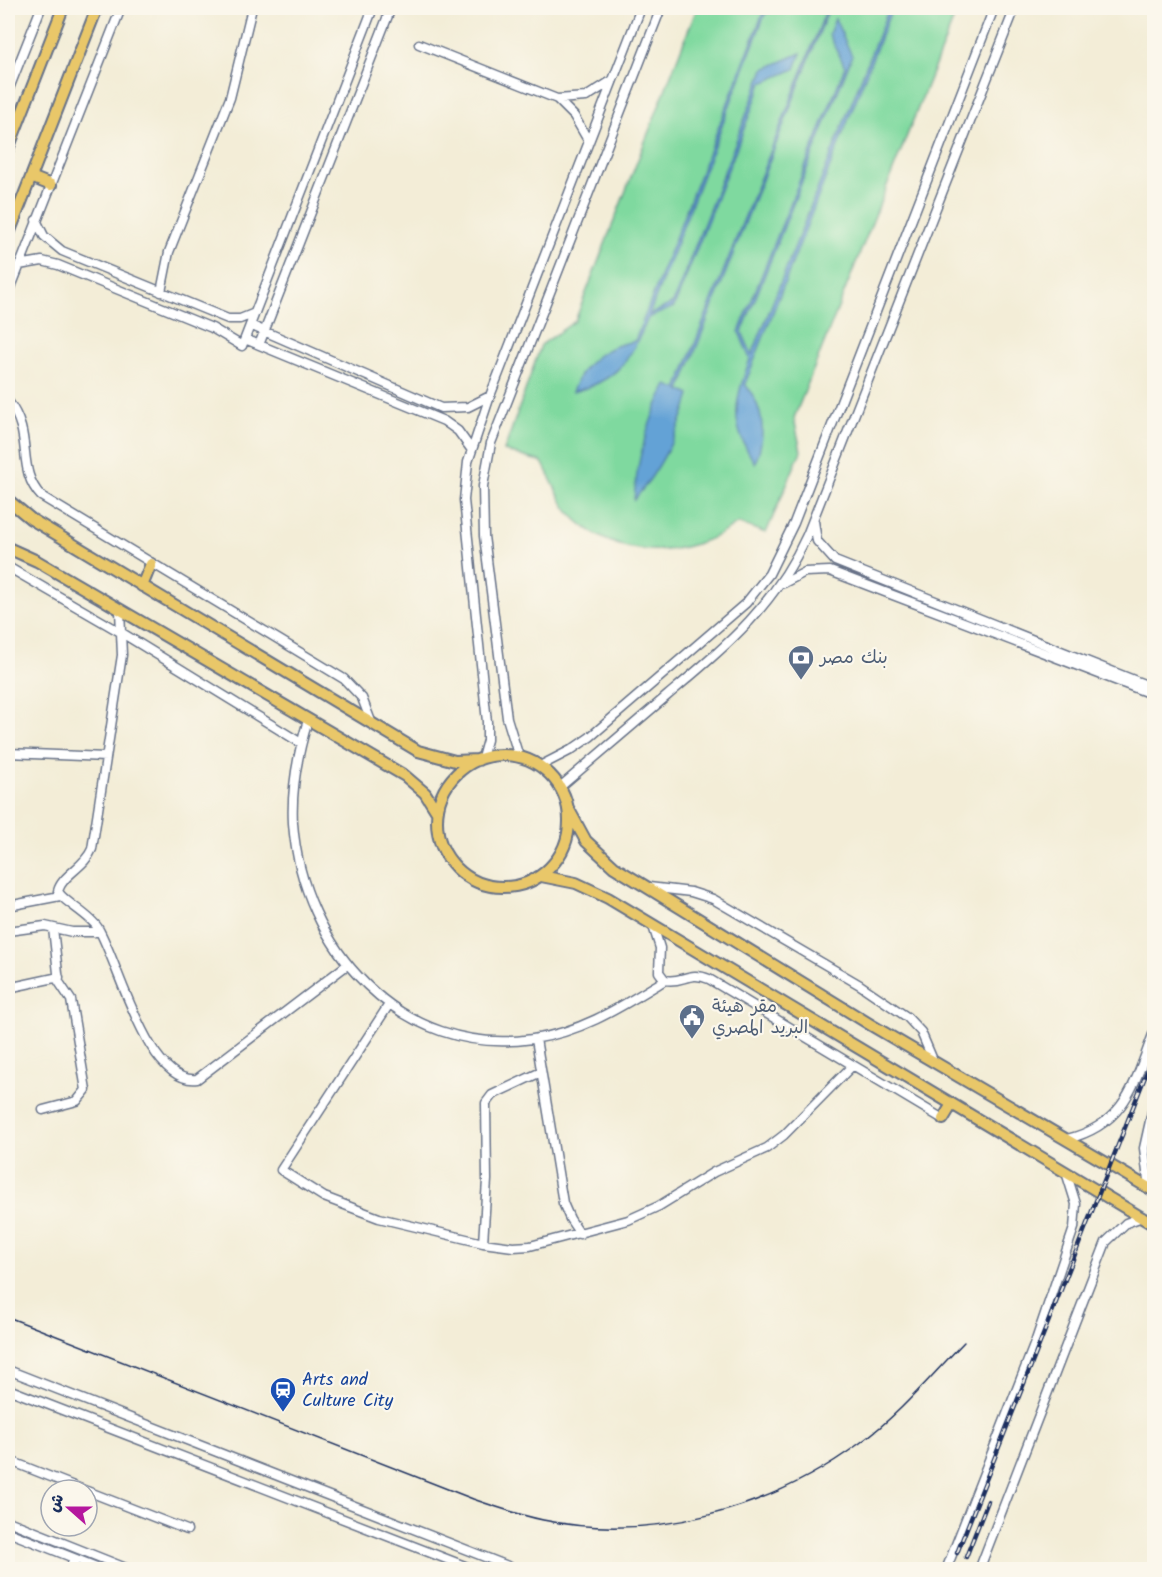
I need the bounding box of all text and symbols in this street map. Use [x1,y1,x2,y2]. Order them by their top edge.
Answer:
bank icon: بنك مصر [786,643,816,681]
place label: بنك مصر [818,644,888,673]
place label: مقر هيئة البريد المصري [712,993,808,1043]
public building icon: مقر هيئة البريد المصري [677,1002,707,1040]
place label: Arts and Culture City [302,1366,394,1416]
station icon: Arts and Culture City [268,1375,298,1413]
north arrow [39,1478,99,1538]
text: ش [42,1490,71,1516]

